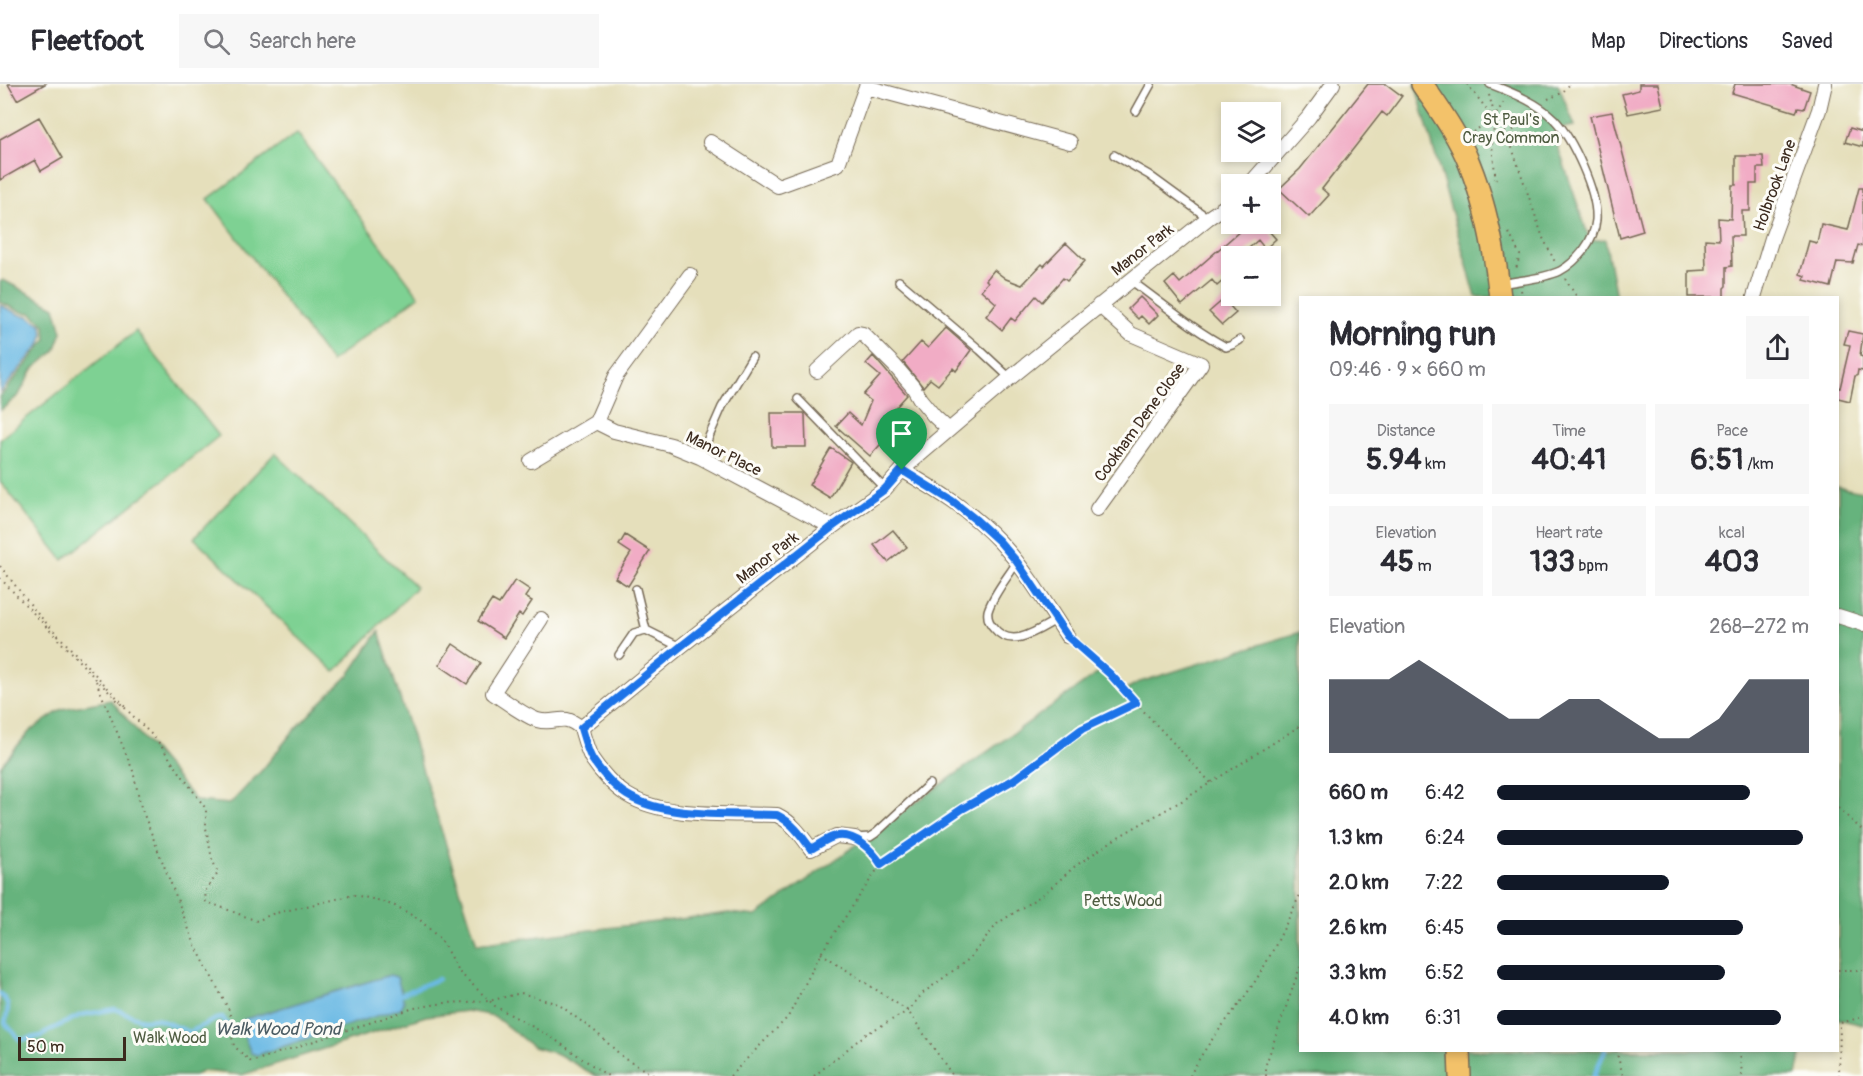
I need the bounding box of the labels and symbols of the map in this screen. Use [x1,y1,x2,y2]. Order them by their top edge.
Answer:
park label: St Paul's Cray Common [1462,110,1560,148]
street label: Holbrook Lane [1749,137,1801,234]
street label: Manor Park [1107,219,1178,280]
street label: Cookham Dene Close [1090,359,1190,486]
pin [876,408,927,470]
street label: Manor Place [682,427,765,481]
street label: Manor Park [732,527,803,588]
park label: Petts Wood [1084,891,1162,911]
water label: Walk Wood Pond [215,1018,343,1041]
park label: Walk Wood [133,1028,207,1048]
scale bar [18,1034,126,1062]

